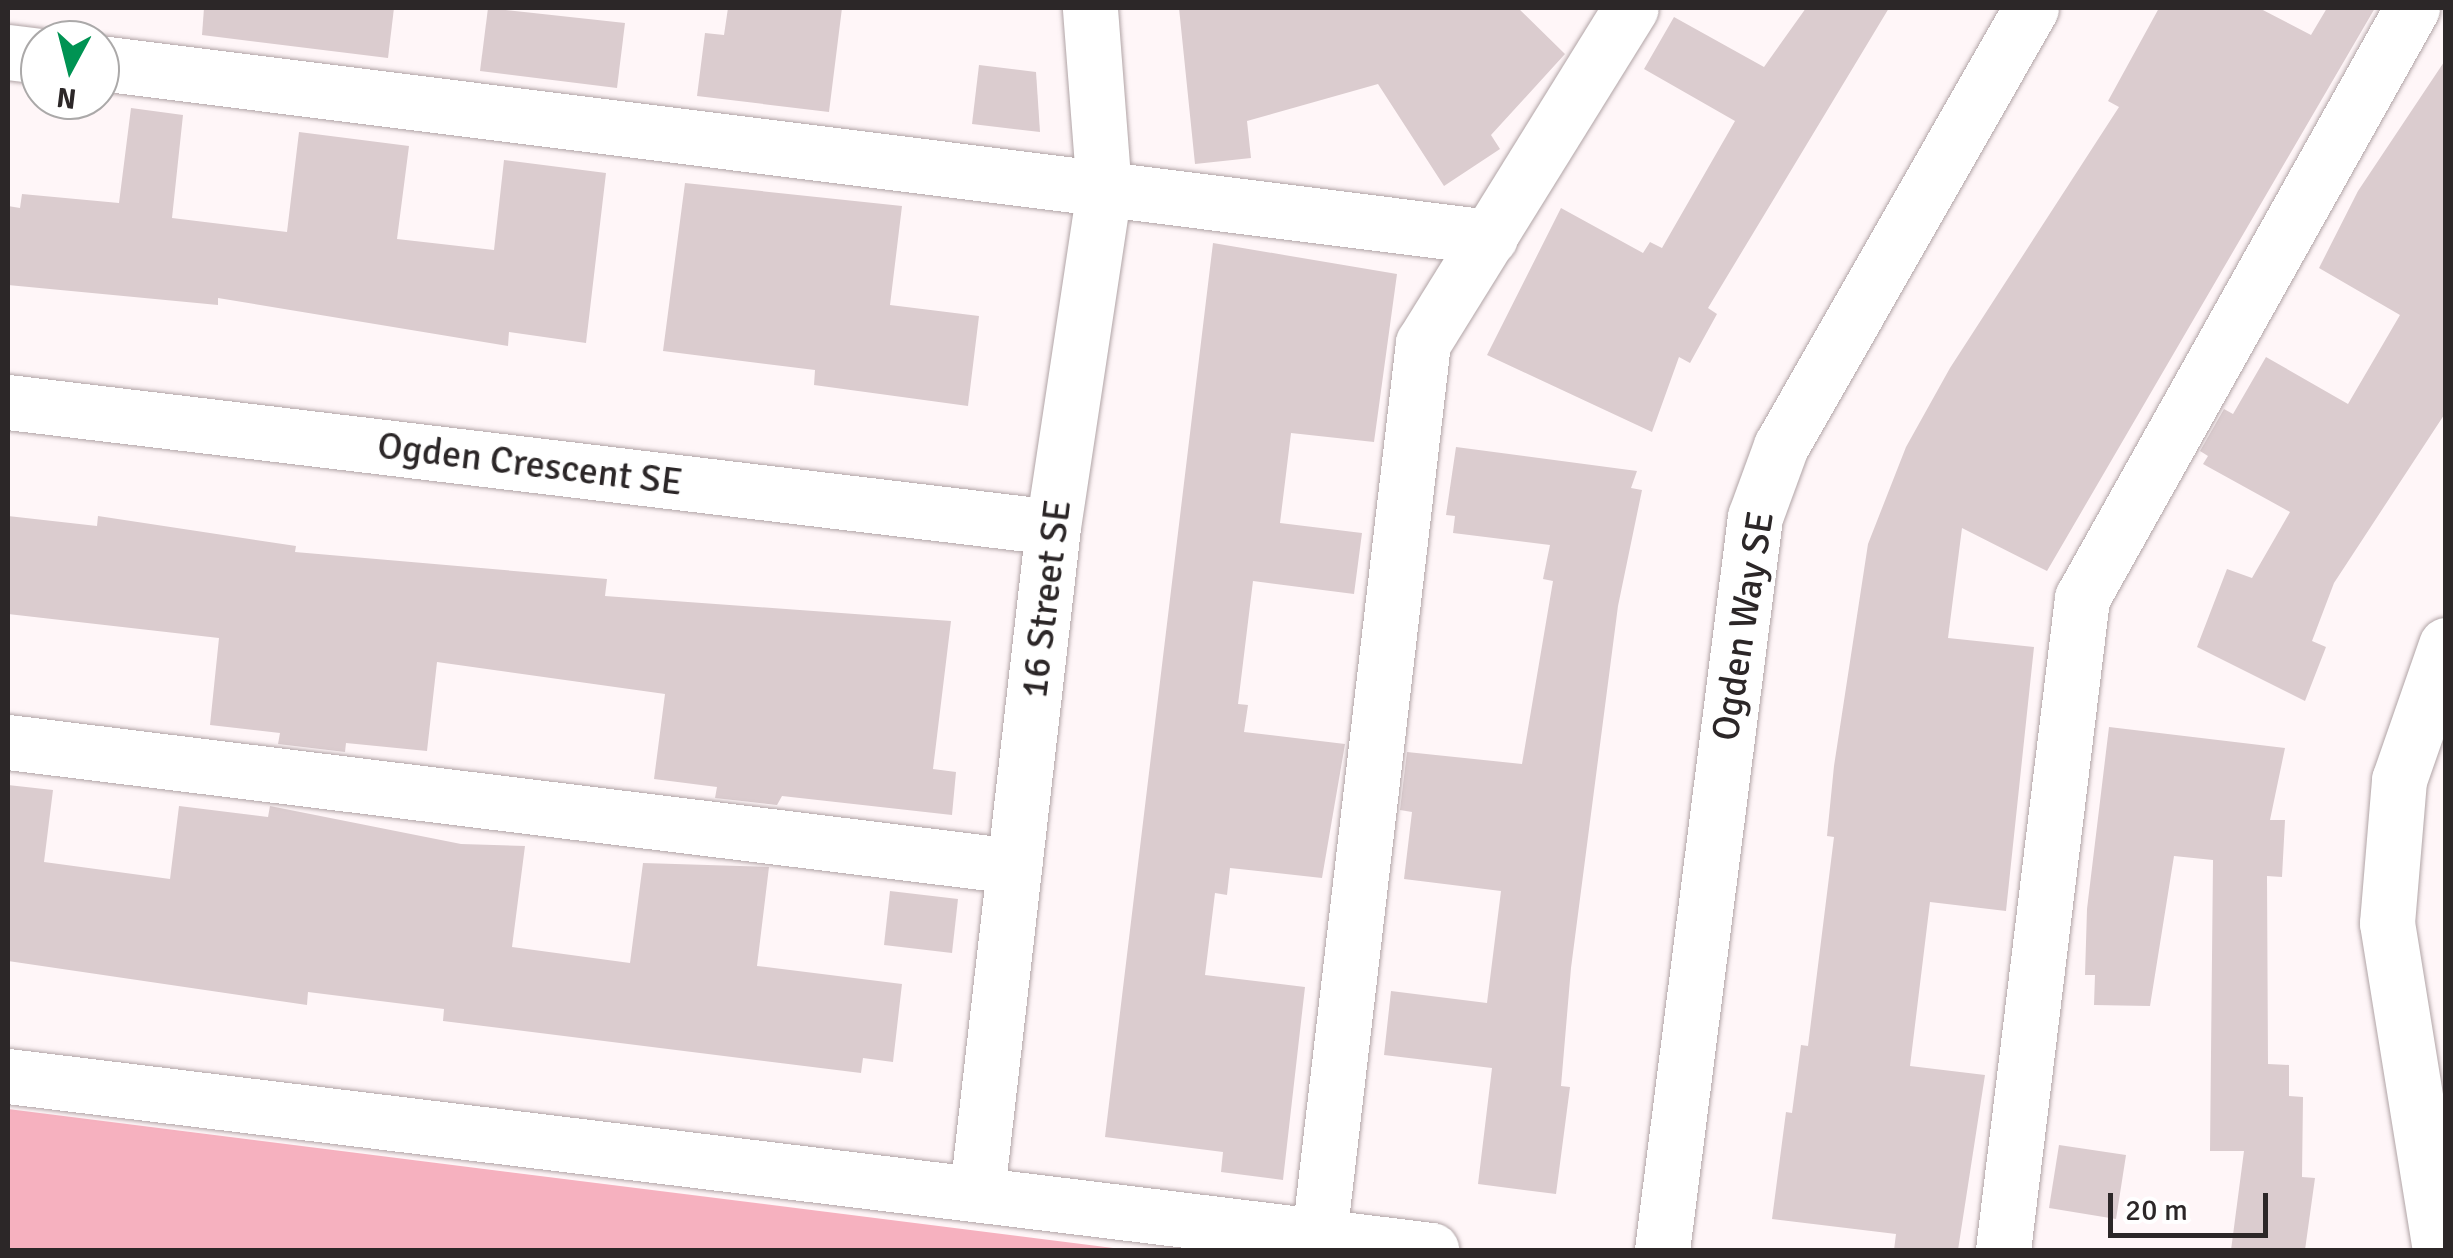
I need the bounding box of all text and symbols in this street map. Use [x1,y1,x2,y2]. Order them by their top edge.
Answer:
north arrow [20,20,120,120]
text: N [55,80,78,116]
street label: Ogden Crescent SE [375,423,685,505]
street label: 16 Street SE [1011,497,1081,701]
street label: Ogden Way SE [1702,508,1784,744]
scale bar [2113,1173,2273,1235]
text: 20 m [2125,1192,2188,1229]

